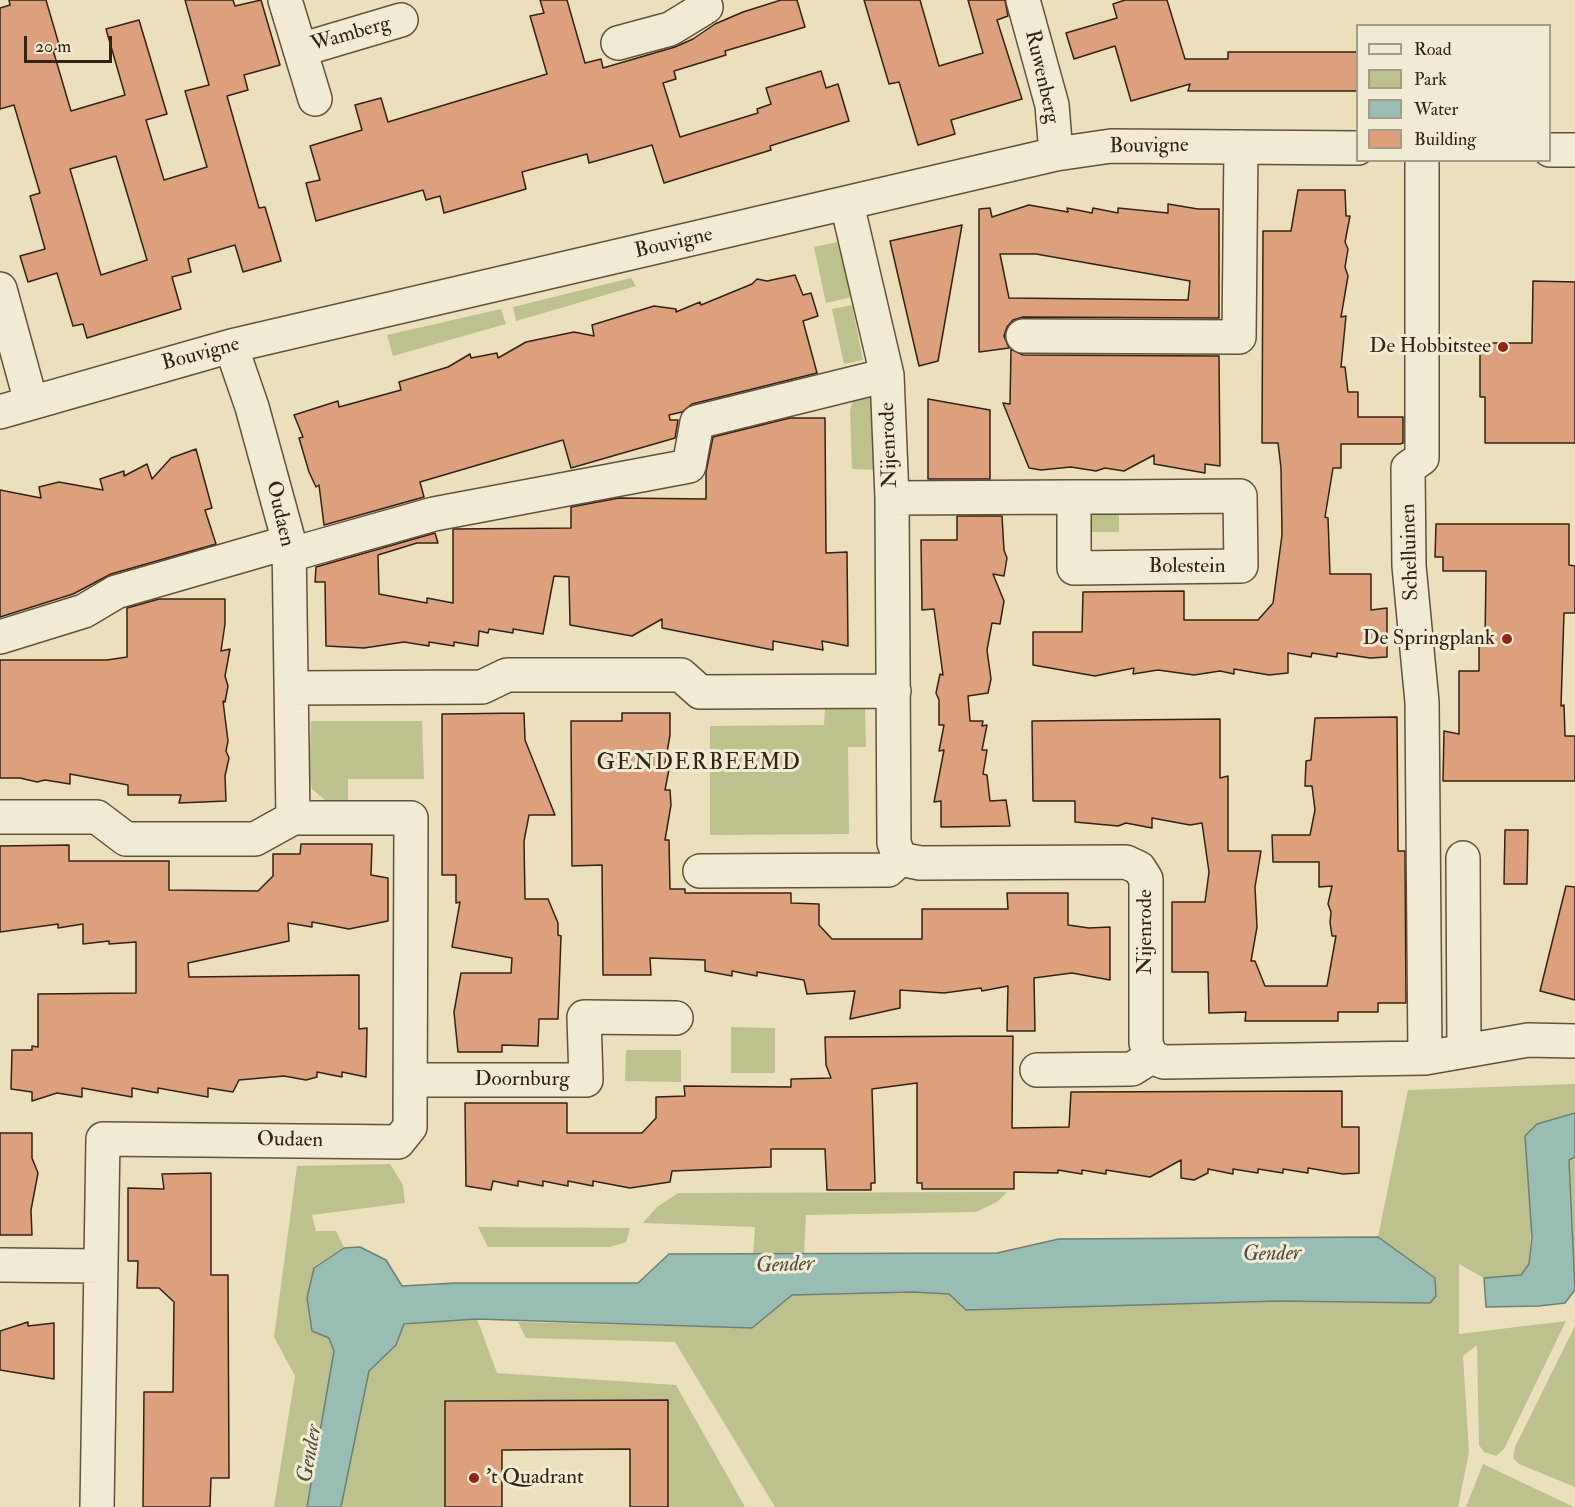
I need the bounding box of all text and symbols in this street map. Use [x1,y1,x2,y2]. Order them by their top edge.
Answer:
street label: Wamberg [308,12,394,58]
scale bar [27,24,116,62]
legend [1356,24,1551,162]
street label: Ruwenberg [1018,28,1064,126]
text: 20 m [35,35,71,58]
text: Road [1414,38,1452,61]
text: Park [1414,68,1447,91]
text: Water [1414,98,1458,121]
text: Building [1414,128,1476,151]
street label: Bouvigne [1109,134,1189,160]
street label: Bouvigne [633,223,715,265]
street label: Bouvigne [159,333,243,377]
place label: De Hobbitstee [1369,334,1491,360]
marker: De Hobbitstee [1496,340,1510,354]
street label: Nijenrode [876,402,904,488]
street label: Oudaen [259,479,299,549]
street label: Schelluinen [1397,503,1425,601]
street label: Bolestein [1148,554,1226,580]
place label: De Springplank [1362,626,1495,652]
marker: De Springplank [1500,632,1514,646]
district label: GENDERBEEMD [597,751,801,777]
street label: Nijenrode [1133,889,1159,975]
street label: Doornburg [474,1067,570,1093]
street label: Oudaen [257,1128,323,1154]
water label: Gender [1243,1241,1301,1269]
water label: Gender [755,1252,815,1280]
water label: Gender [293,1423,329,1485]
place label: 't Quadrant [486,1465,584,1491]
marker: 't Quadrant [467,1471,481,1485]

